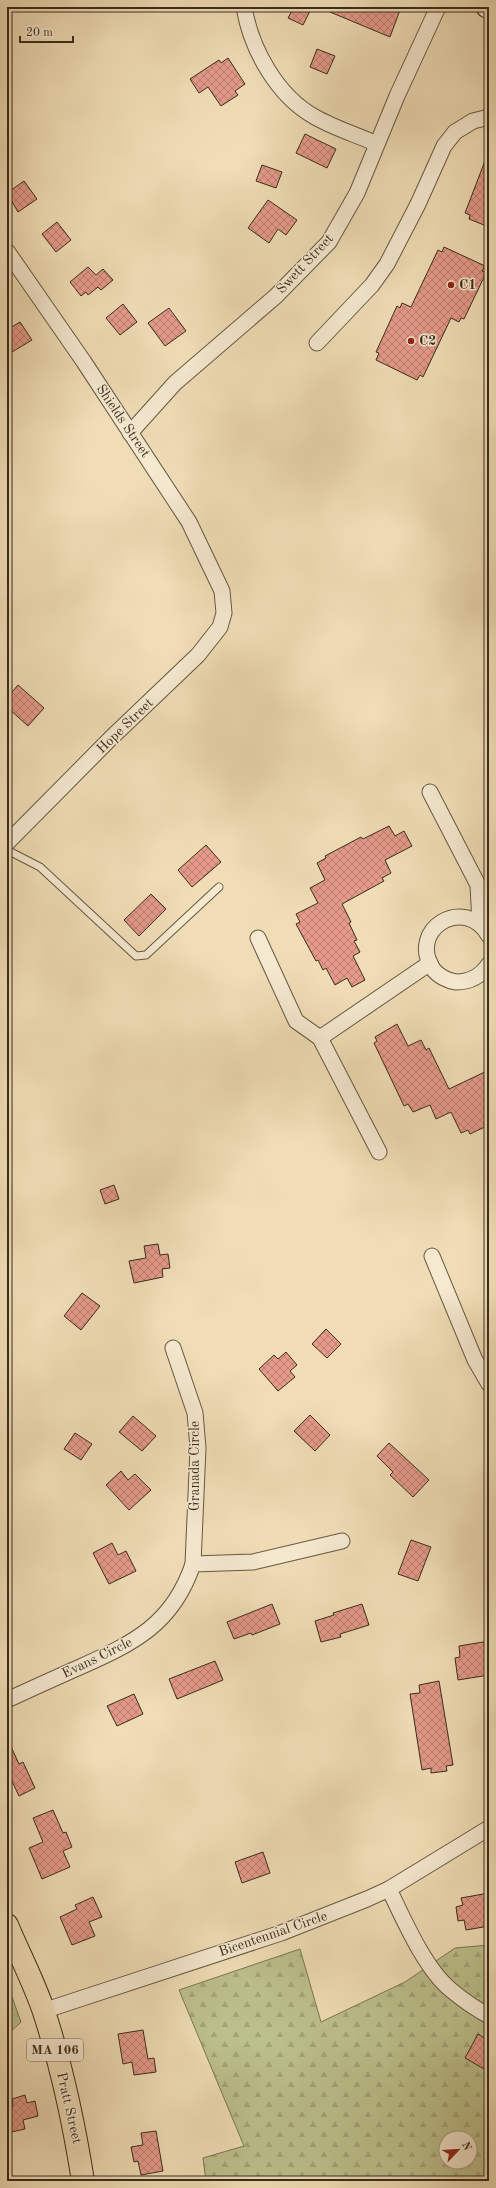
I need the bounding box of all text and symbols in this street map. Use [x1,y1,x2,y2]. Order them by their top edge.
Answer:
scale bar [20,18,73,44]
text: 20 m [26,27,53,39]
street label: Swett Street [274,231,336,297]
place label: C1 [459,278,476,292]
marker: C1 [446,280,456,290]
place label: C2 [419,334,436,348]
marker: C2 [406,336,416,346]
street label: Shields Street [94,382,153,460]
street label: Hope Street [94,696,156,756]
street label: Granada Circle [188,1421,202,1511]
street label: Evans Circle [60,1635,134,1681]
street label: Bicentennial Circle [217,1909,329,1959]
road number: MA 106 [27,2039,83,2061]
street label: Pratt Street [54,2071,84,2145]
north arrow [438,2130,478,2170]
text: N [459,2140,473,2153]

